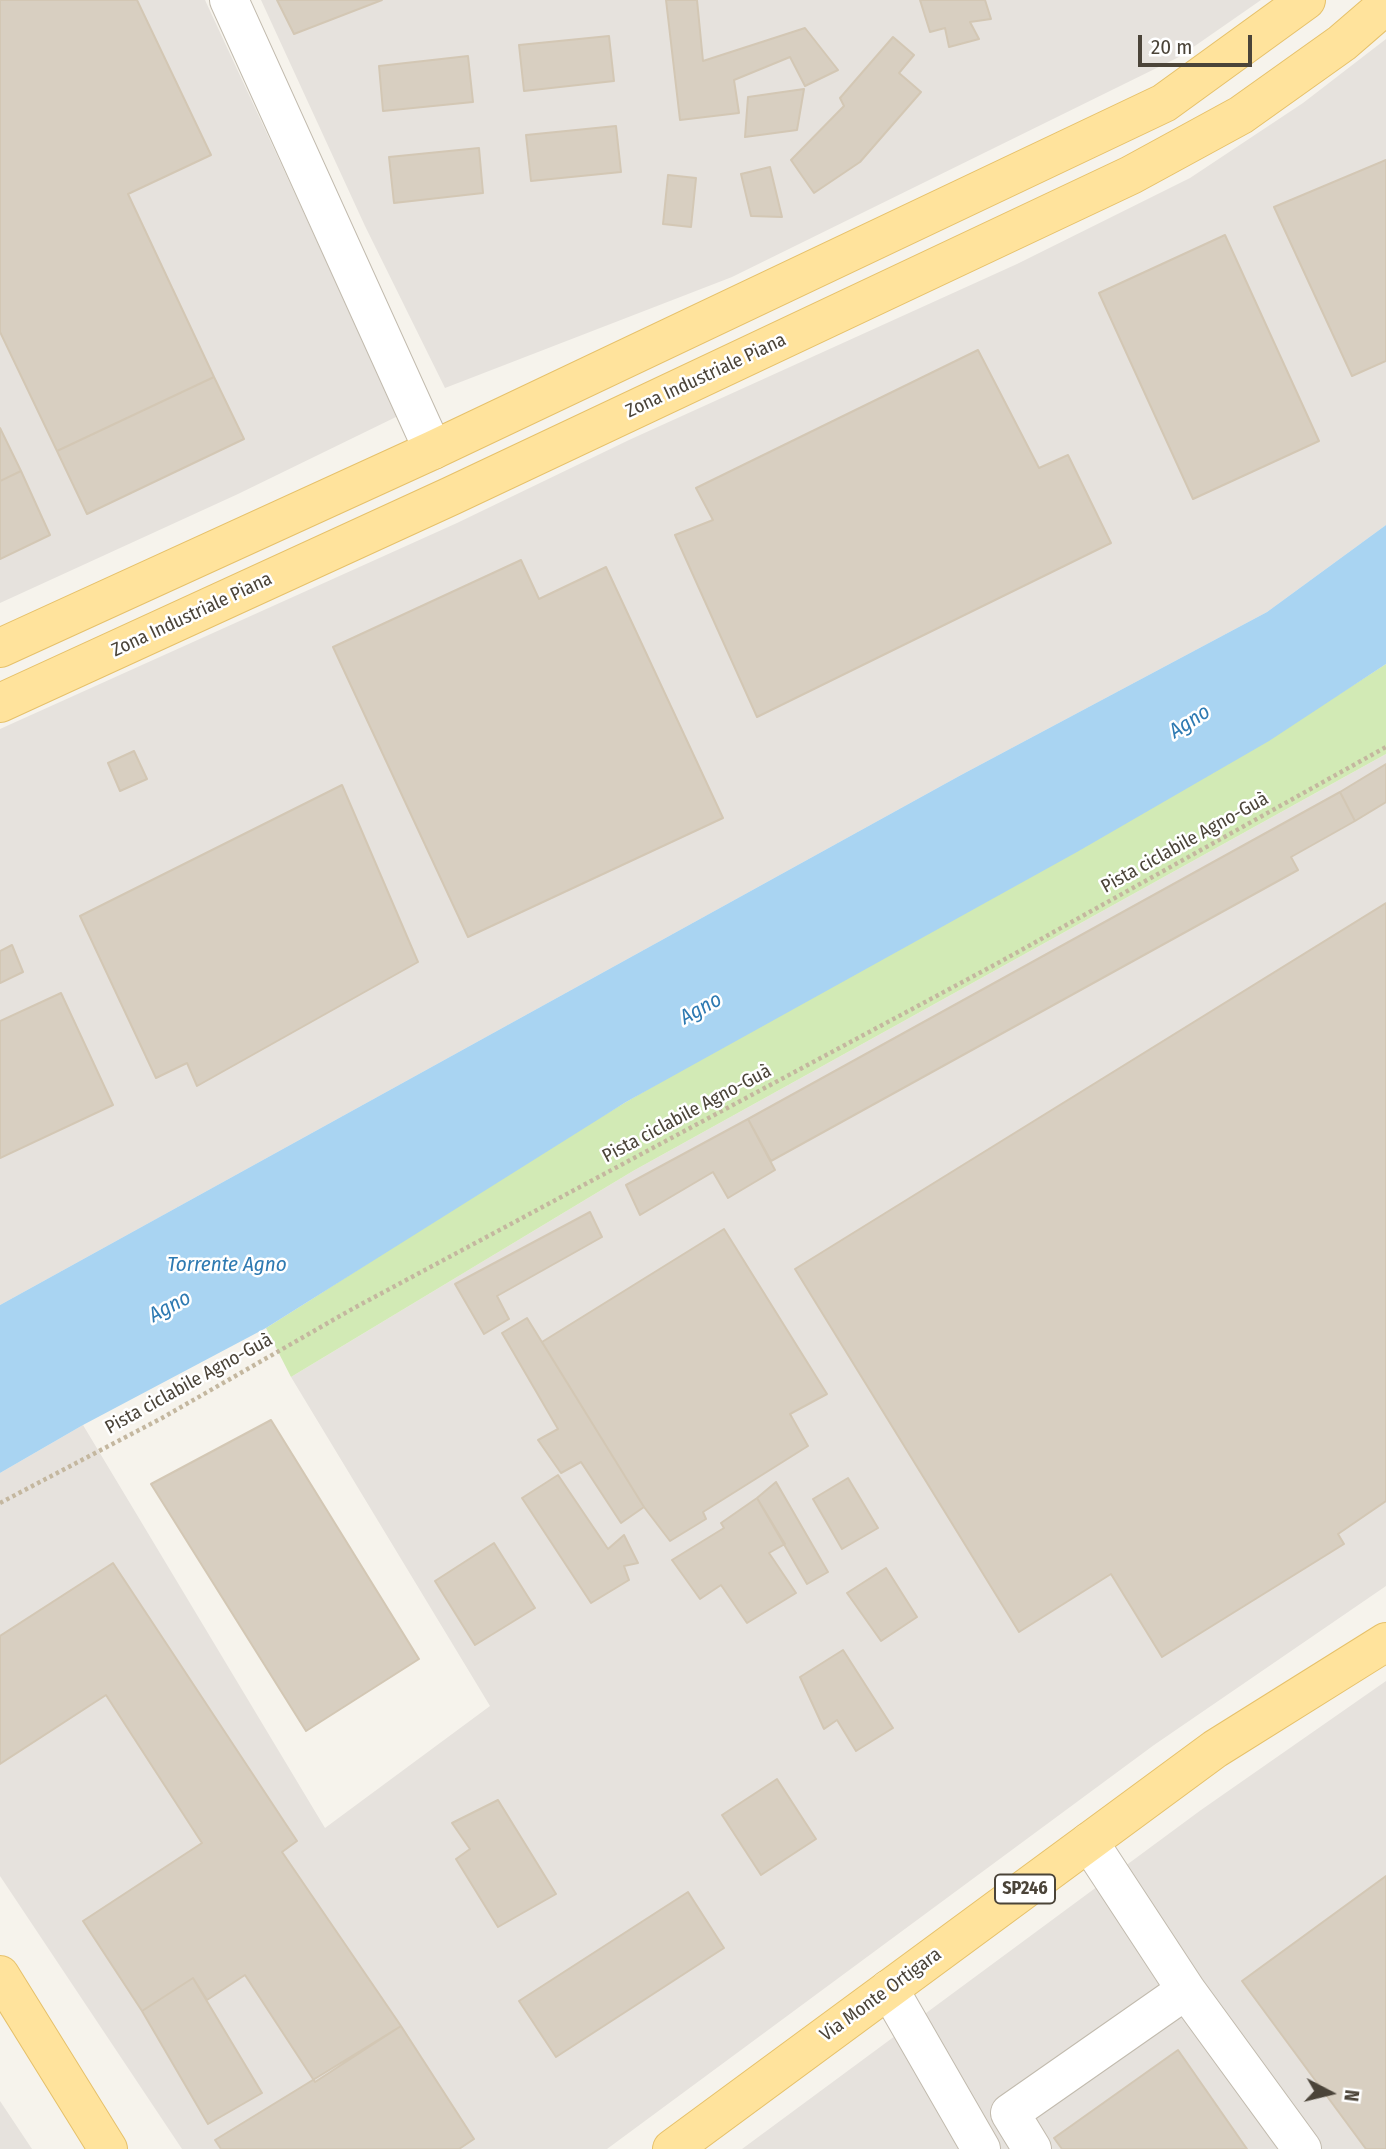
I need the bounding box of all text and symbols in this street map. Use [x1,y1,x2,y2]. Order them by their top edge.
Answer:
scale bar [1141,21,1255,65]
text: 20 m [1151,34,1192,60]
street label: Zona Industriale Piana [622,329,790,423]
street label: Zona Industriale Piana [108,568,276,662]
water label: Agno [1165,699,1215,745]
street label: Pista ciclabile Agno-Guà [1097,788,1273,898]
water label: Agno [676,987,726,1031]
street label: Pista ciclabile Agno-Guà [599,1060,775,1168]
water label: Torrente Agno [167,1252,287,1278]
water label: Agno [145,1286,195,1328]
street label: Pista ciclabile Agno-Guà [101,1329,277,1439]
road number: SP246 [995,1874,1055,1903]
street label: Via Monte Ortigara [816,1943,946,2047]
north arrow [1295,2058,1365,2128]
text: N [1339,2089,1363,2103]

